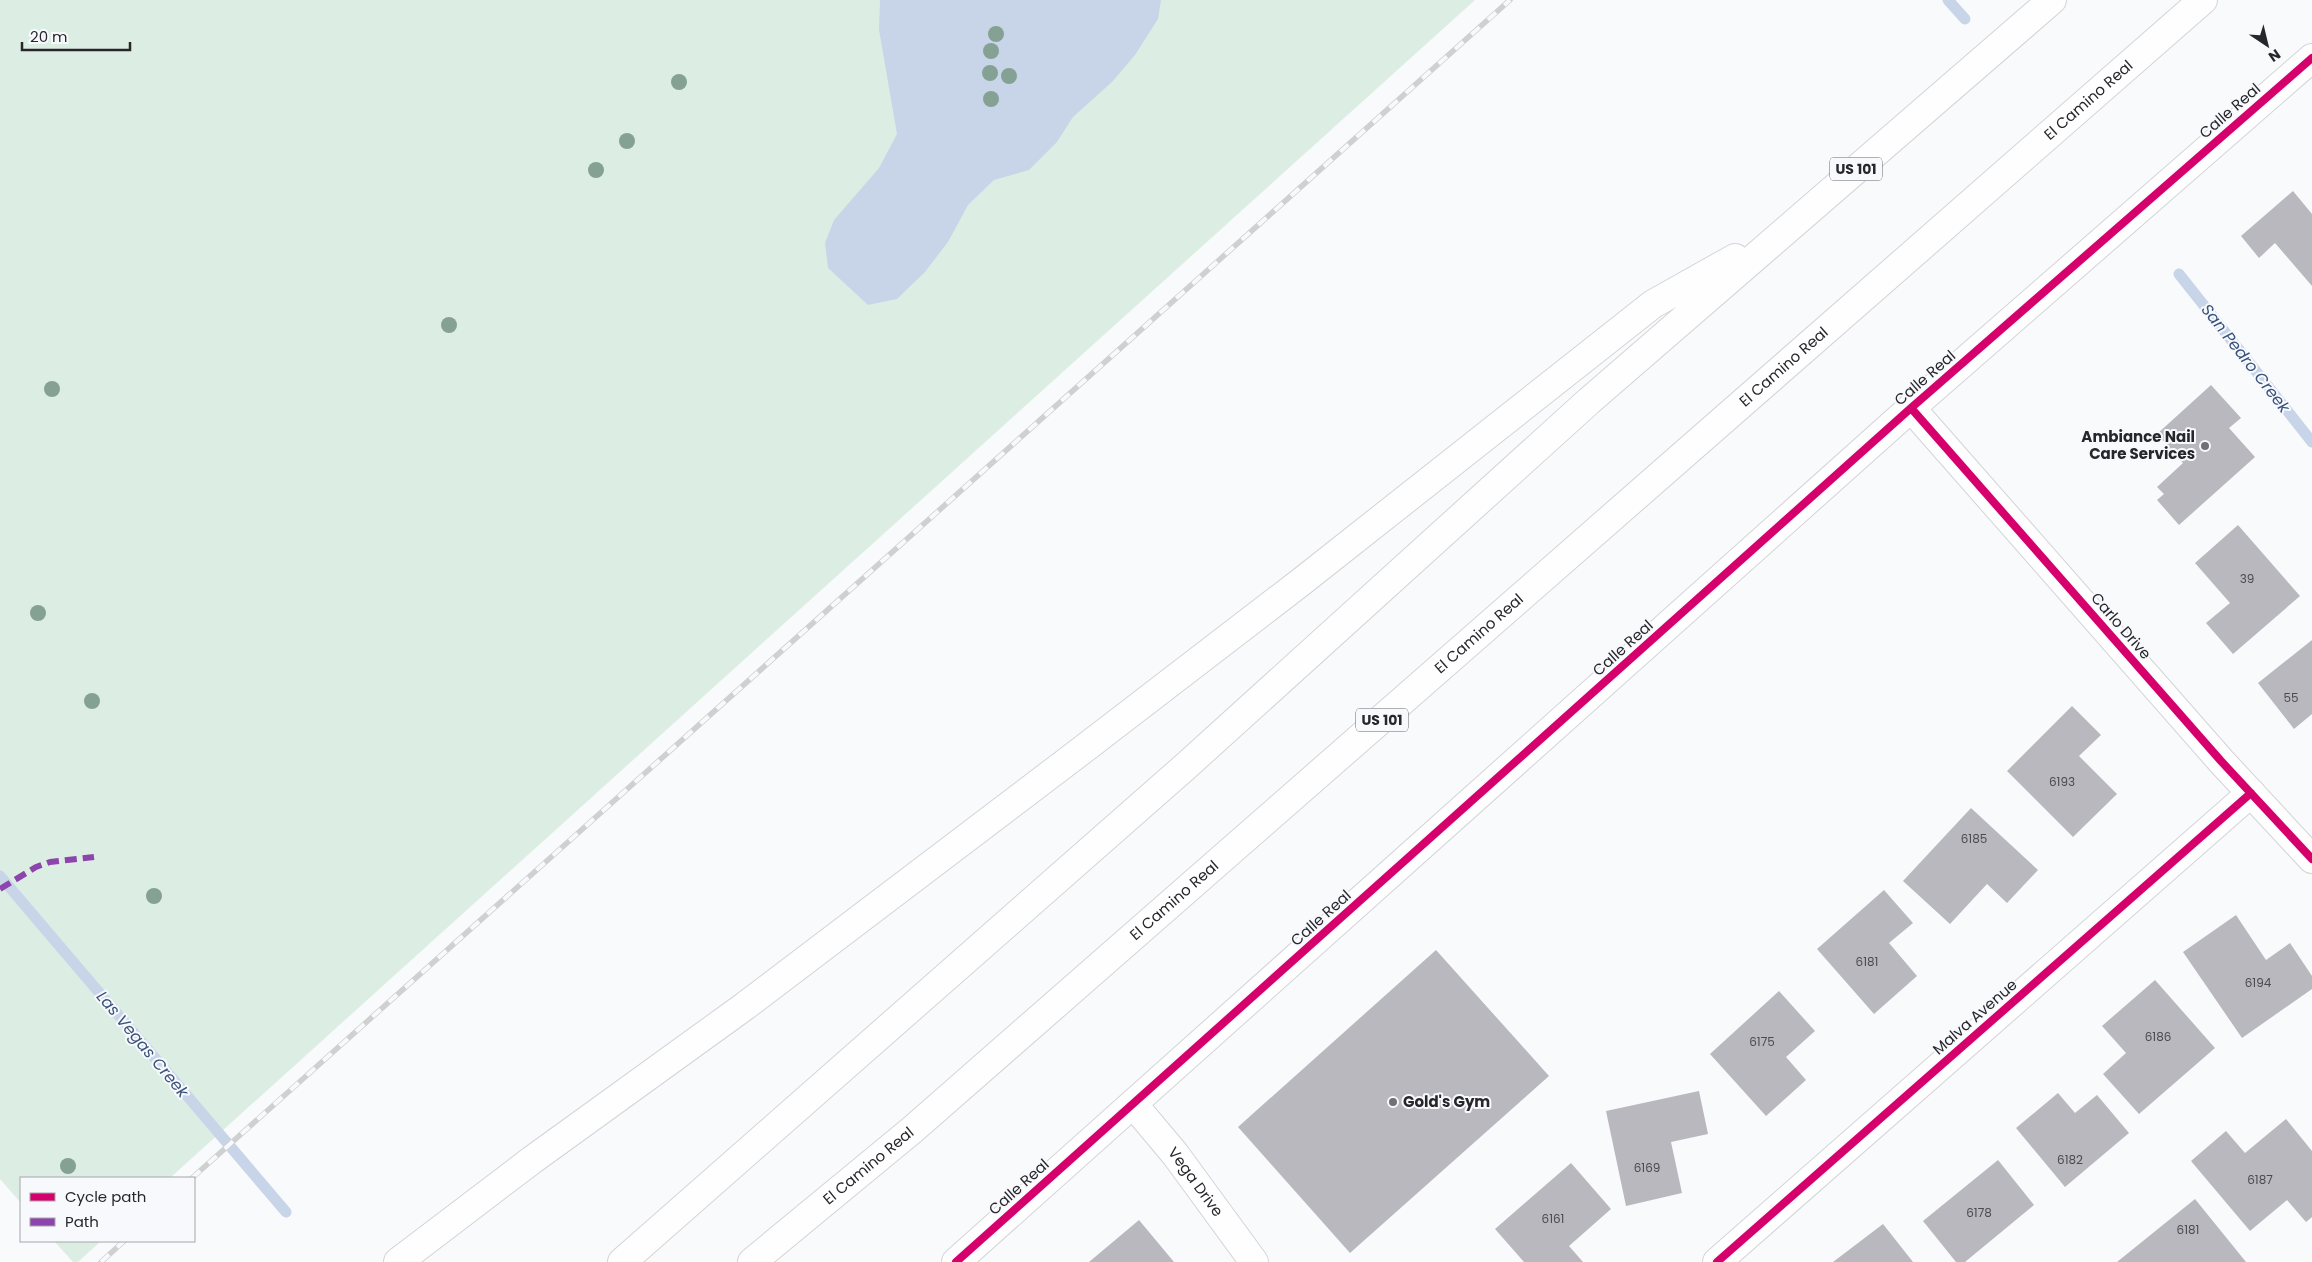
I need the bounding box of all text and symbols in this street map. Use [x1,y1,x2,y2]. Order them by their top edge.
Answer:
scale bar [22,20,130,52]
north arrow [2242,20,2292,70]
text: 20 m [30,26,68,47]
text: N [2264,44,2285,67]
street label: El Camino Real [2039,55,2137,145]
street label: Calle Real [2195,78,2265,143]
road number: US 101 [1830,157,1882,180]
water label: San Pedro Creek [2196,299,2296,418]
street label: El Camino Real [1734,322,1832,411]
street label: Calle Real [1890,345,1960,410]
place label: Ambiance Nail Care Services [2081,426,2195,464]
marker: Ambiance Nail Care Services [2199,440,2211,452]
house number: 39 [2240,570,2254,587]
street label: Carlo Drive [2086,588,2156,664]
street label: El Camino Real [1430,589,1528,678]
street label: Calle Real [1588,615,1657,680]
house number: 55 [2283,689,2299,706]
road number: US 101 [1356,708,1408,732]
house number: 6193 [2049,773,2075,790]
house number: 6185 [1961,830,1987,847]
street label: El Camino Real [1125,855,1223,945]
street label: Calle Real [1286,885,1355,950]
house number: 6181 [1856,953,1878,970]
street label: Malva Avenue [1928,974,2021,1059]
house number: 6194 [2245,974,2272,991]
water label: Las Vegas Creek [91,986,195,1103]
house number: 6186 [2145,1028,2171,1045]
house number: 6175 [1749,1033,1775,1050]
place label: Gold's Gym [1403,1091,1490,1112]
marker: Gold's Gym [1387,1096,1399,1108]
street label: El Camino Real [818,1122,918,1209]
street label: Vega Drive [1163,1142,1228,1221]
house number: 6182 [2057,1151,2083,1168]
street label: Calle Real [984,1154,1053,1219]
house number: 6169 [1634,1159,1660,1176]
house number: 6187 [2247,1171,2273,1188]
legend [20,1177,195,1242]
text: Cycle path [65,1186,146,1207]
house number: 6178 [1966,1204,1992,1221]
house number: 6161 [1542,1210,1564,1227]
text: Path [65,1211,99,1232]
house number: 6181 [2177,1221,2199,1238]

